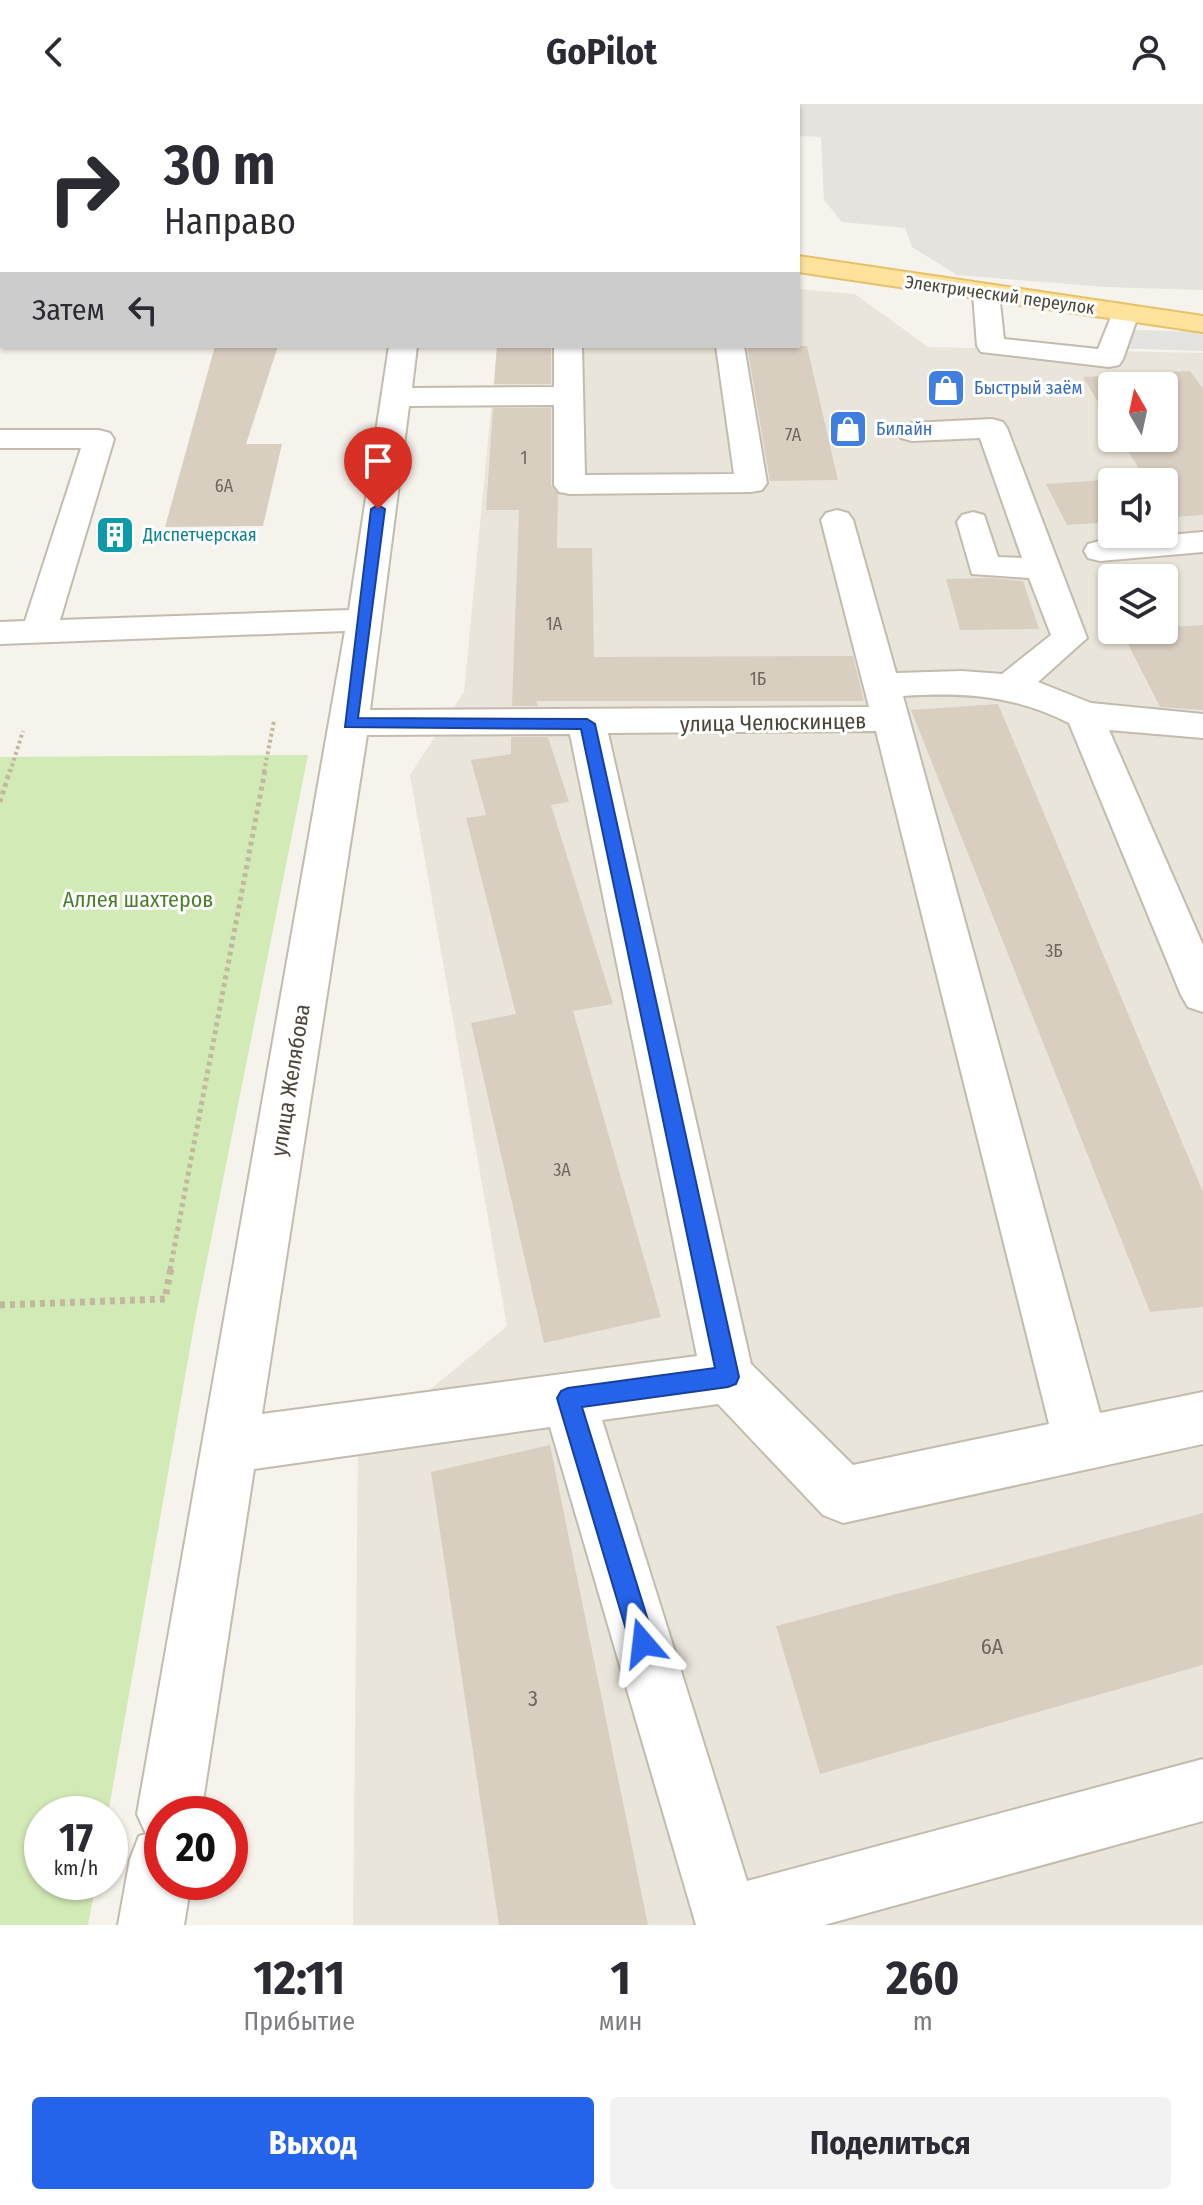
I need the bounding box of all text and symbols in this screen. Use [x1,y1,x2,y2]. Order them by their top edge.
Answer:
icon: back [32,30,76,74]
text: GoPilot [546,30,657,74]
icon: person [1127,30,1171,74]
text: 30 m [164,132,275,199]
icon: right [32,136,136,240]
text: Направо [164,200,296,244]
street label: Электрический переулок [904,271,1097,319]
icon: left [121,288,165,332]
text: Затем [32,292,105,328]
shop icon: Быстрый заём [925,367,967,409]
north arrow [1098,372,1178,452]
map controls [1098,372,1178,644]
place label: Быстрый заём [974,377,1082,399]
shop icon: Билайн [827,408,869,450]
place label: Билайн [876,418,932,440]
house number: 7А [785,424,802,446]
pin [344,427,412,509]
icon: arrive [356,439,400,483]
house number: 1 [520,447,528,469]
button: sound [1098,468,1178,548]
house number: 6А [215,475,234,497]
building icon: Диспетчерская [94,514,136,556]
place label: Диспетчерская [142,524,257,546]
button: layers [1098,564,1178,644]
house number: 1А [546,613,563,635]
house number: 1Б [750,668,766,690]
street label: улица Челюскинцев [680,707,866,738]
park label: Аллея шахтеров [63,886,213,913]
house number: 3Б [1045,940,1063,962]
street label: улица Желябова [265,1002,316,1158]
house number: 3А [553,1159,571,1181]
position arrow [601,1601,685,1685]
house number: 6А [981,1633,1004,1660]
house number: 3 [528,1685,538,1712]
speed limit sign: 20 [144,1796,248,1900]
text: 17 [59,1814,93,1862]
text: km/h [54,1856,98,1880]
text: 12:11 [254,1949,345,2007]
text: 1 [610,1949,631,2007]
text: 260 [886,1949,959,2007]
text: Прибытие [244,2006,355,2037]
text: мин [599,2006,642,2037]
text: m [913,2006,933,2037]
button: Выход [32,2097,594,2189]
button: Поделиться [610,2097,1171,2189]

